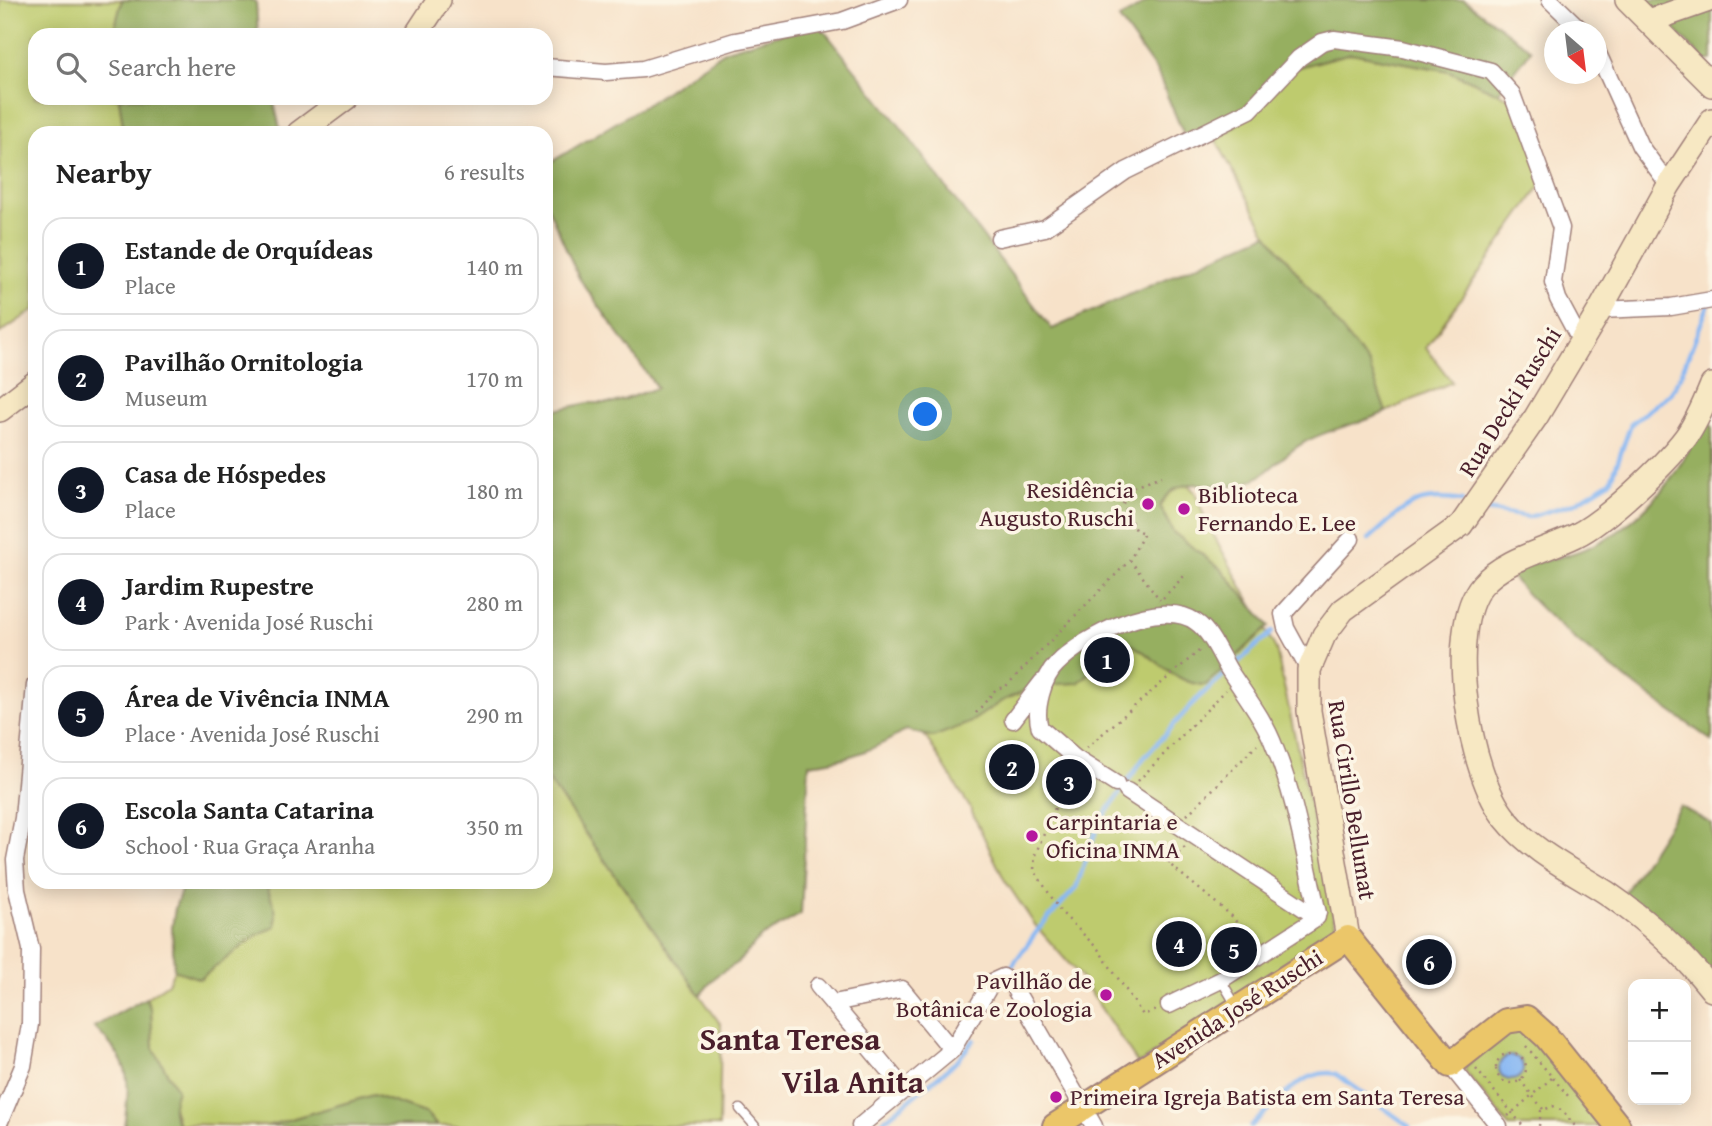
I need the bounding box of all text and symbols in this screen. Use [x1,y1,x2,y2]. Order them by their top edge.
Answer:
north arrow [1544,21,1607,84]
search box [28,28,553,105]
text: Search here [108,47,236,86]
icon: search [52,48,90,86]
text: Nearby [56,150,152,194]
text: 6 results [444,155,525,188]
text: Estande de Orquídeas [125,230,373,269]
text: 1 [75,250,87,283]
text: 140 m [466,250,523,283]
text: Place [125,269,176,302]
street label: Rua Decki Ruschi [1450,320,1570,483]
text: Pavilhão Ornitologia [125,342,363,381]
text: 2 [75,362,87,395]
text: 170 m [466,362,523,395]
text: Museum [125,381,207,414]
your location [908,397,942,431]
text: Casa de Hóspedes [125,454,326,493]
place label: Residência Augusto Ruschi [979,472,1135,535]
text: 3 [75,474,87,507]
text: 180 m [466,474,523,507]
place label: Biblioteca Fernando E. Lee [1198,477,1356,540]
text: Place [125,493,176,526]
marker: Residência Augusto Ruschi [1140,496,1156,512]
marker: Biblioteca Fernando E. Lee [1176,501,1192,517]
text: Jardim Rupestre [125,566,314,605]
text: 4 [75,586,87,619]
text: 280 m [466,586,523,619]
text: Park · Avenida José Ruschi [125,605,373,638]
pin: 1 [1084,634,1130,686]
text: Área de Vivência INMA [125,678,390,717]
text: 5 [75,698,87,731]
text: 290 m [466,698,523,731]
street label: Rua Cirillo Bellumat [1319,698,1386,903]
text: Place · Avenida José Ruschi [125,717,380,750]
pin: 2 [989,741,1035,793]
pin: 3 [1046,756,1092,808]
text: Escola Santa Catarina [125,790,374,829]
place label: Carpintaria e Oficina INMA [1046,804,1180,867]
text: 6 [75,810,87,843]
text: 350 m [466,810,523,843]
marker: Carpintaria e Oficina INMA [1024,828,1040,844]
text: School · Rua Graça Aranha [125,829,375,862]
pin: 4 [1156,918,1202,970]
pin: 5 [1211,924,1257,976]
pin: 6 [1406,936,1452,988]
street label: Avenida José Ruschi [1144,940,1330,1077]
place label: Pavilhão de Botânica e Zoologia [896,963,1093,1026]
map controls [1628,979,1691,1105]
button: + [1628,979,1691,1042]
marker: Pavilhão de Botânica e Zoologia [1098,987,1114,1003]
district label: Santa Teresa [699,1015,881,1062]
button: − [1628,1042,1691,1105]
district label: Vila Anita [782,1058,925,1105]
place label: Primeira Igreja Batista em Santa Teresa [1070,1079,1465,1114]
marker: Primeira Igreja Batista em Santa Teresa [1048,1089,1064,1105]

